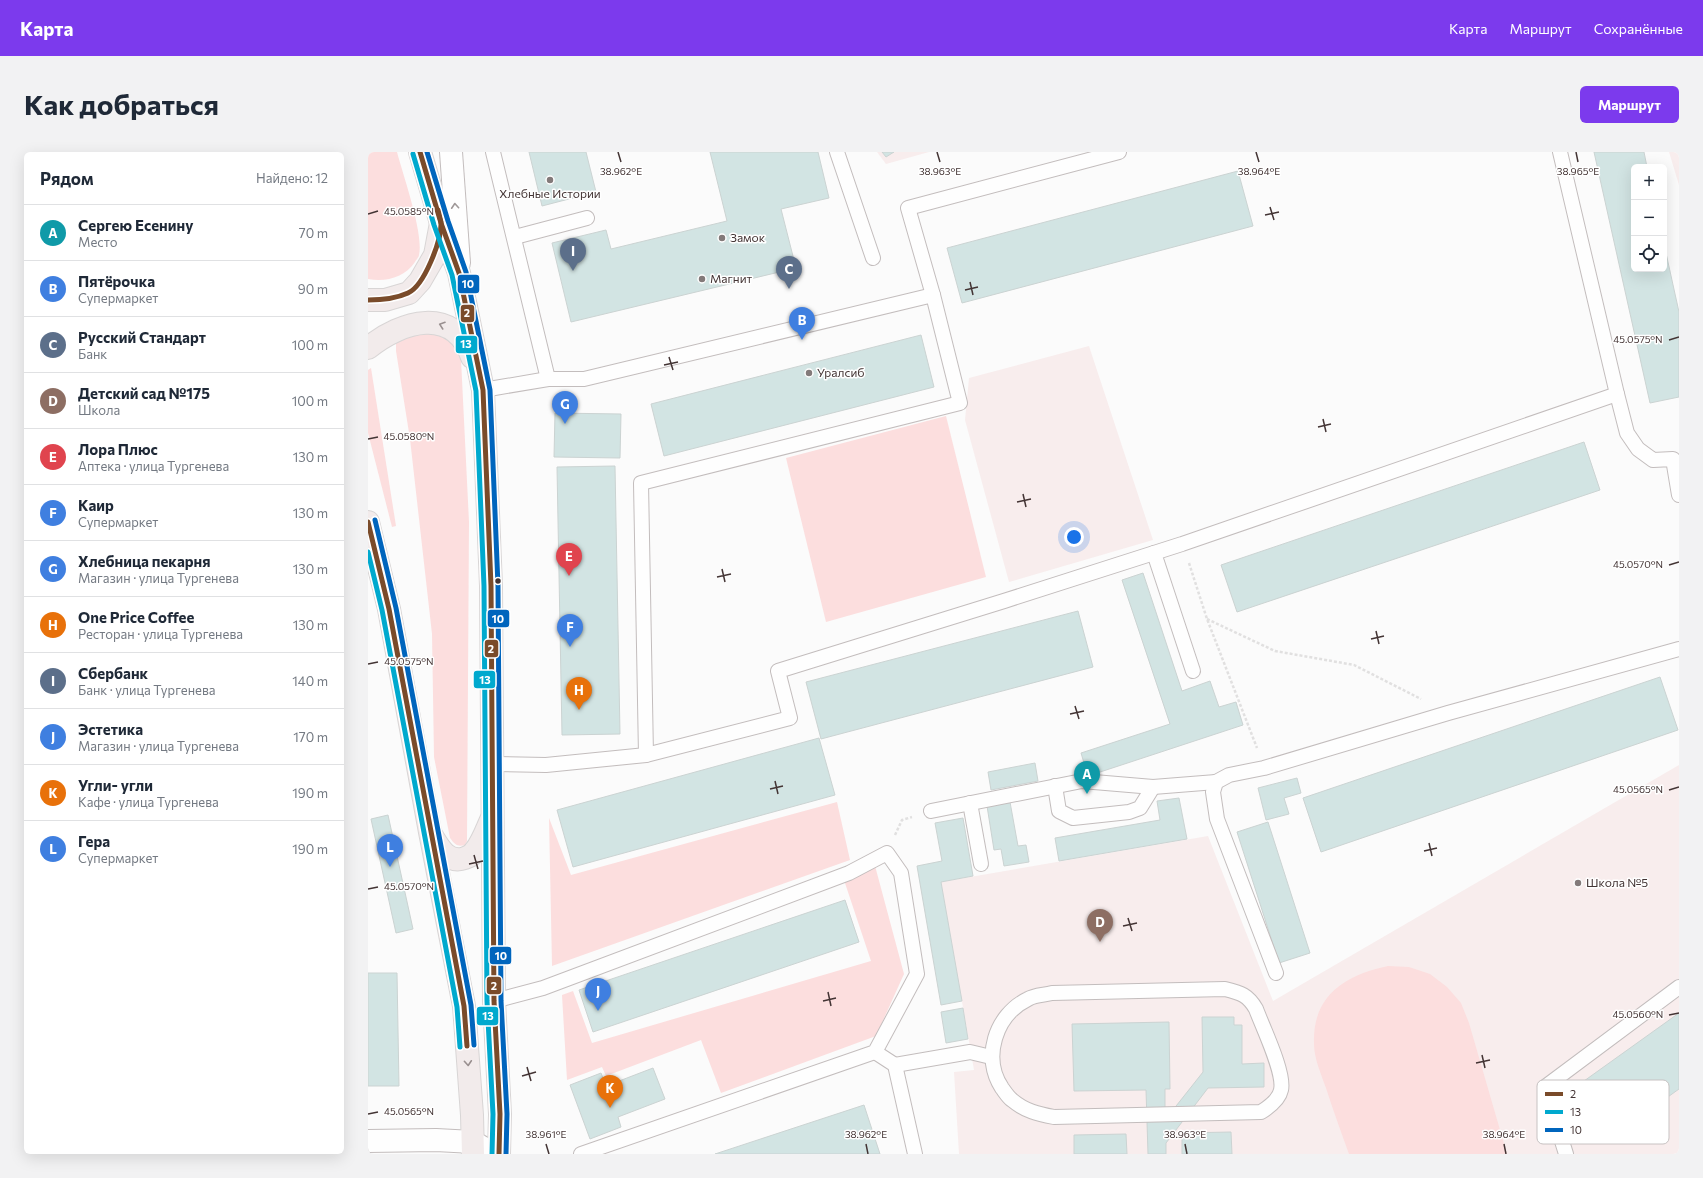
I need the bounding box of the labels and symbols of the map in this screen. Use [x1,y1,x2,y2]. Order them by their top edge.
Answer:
text: 38.962°E [600,165,642,177]
text: 38.963°E [919,165,961,177]
text: 38.964°E [1238,165,1280,177]
text: 38.965°E [1557,165,1599,177]
marker: Хлебные Истории [545,175,555,185]
place label: Хлебные Истории [499,186,601,200]
one-way arrow [450,203,459,209]
text: 45.0585°N [384,205,434,217]
place label: Замок [730,230,766,244]
marker: Замок [717,233,727,243]
pin: I [560,238,586,271]
pin: C [776,256,802,289]
place label: Магнит [710,271,753,285]
line badge: 10 [457,274,480,294]
marker: Магнит [697,274,707,284]
text: 10 [462,277,474,290]
line badge: 2 [460,304,475,323]
text: 2 [464,306,470,319]
pin: B [789,307,815,340]
one-way arrow [439,321,446,330]
text: 45.0575°N [1613,333,1663,345]
line badge: 13 [455,335,478,354]
text: 13 [460,337,472,350]
place label: Уралсиб [817,365,865,379]
marker: Уралсиб [804,368,814,378]
pin: G [552,391,578,424]
text: 45.0580°N [384,430,434,442]
your location [1064,527,1084,547]
pin: E [556,543,582,576]
text: 45.0570°N [1613,558,1663,570]
unlabelled marker [493,576,503,586]
line badge: 10 [487,609,510,628]
text: 10 [492,612,504,625]
pin: F [557,614,583,647]
line badge: 2 [484,639,499,658]
text: 2 [488,642,494,655]
text: 45.0575°N [384,655,434,667]
line badge: 13 [473,670,496,689]
text: 13 [479,673,491,686]
pin: H [566,677,592,710]
pin: A [1074,761,1100,794]
text: 45.0565°N [1613,783,1663,795]
pin: L [377,834,403,867]
place label: Школа №5 [1586,875,1648,889]
marker: Школа №5 [1573,878,1583,888]
text: 45.0570°N [384,880,434,892]
pin: D [1087,909,1113,942]
line badge: 10 [489,946,512,965]
text: 10 [495,949,507,962]
line badge: 2 [486,976,502,995]
pin: J [585,978,611,1011]
text: 2 [491,979,497,992]
line badge: 13 [476,1006,499,1026]
text: 45.0560°N [1613,1008,1663,1020]
text: 13 [482,1009,494,1022]
one-way arrow [464,1060,473,1066]
pin: K [597,1075,623,1108]
legend [1537,1080,1669,1144]
text: 2 [1570,1087,1576,1100]
text: 45.0565°N [384,1105,434,1117]
text: 13 [1570,1105,1581,1118]
text: 10 [1570,1123,1582,1136]
text: 38.961°E [526,1128,567,1140]
text: 38.962°E [845,1128,887,1140]
text: 38.963°E [1164,1128,1206,1140]
text: 38.964°E [1483,1128,1525,1140]

